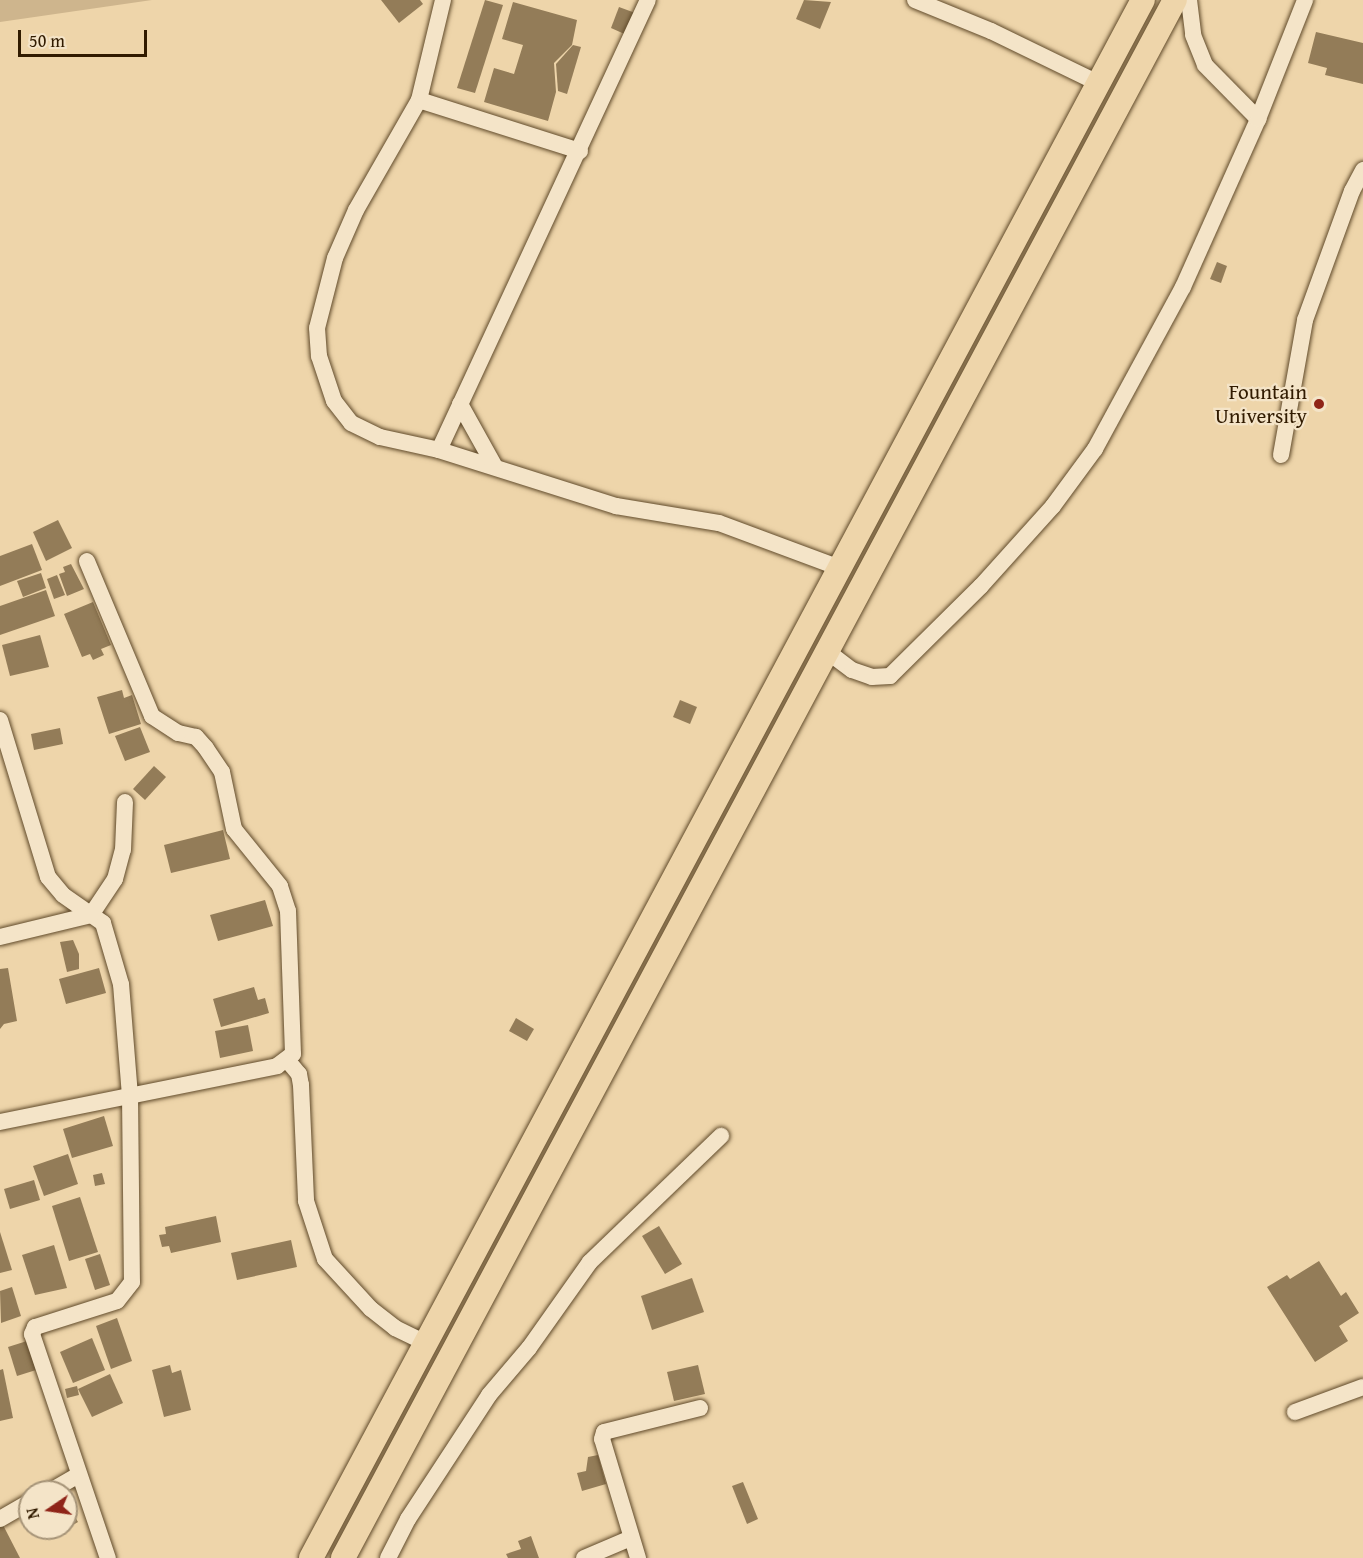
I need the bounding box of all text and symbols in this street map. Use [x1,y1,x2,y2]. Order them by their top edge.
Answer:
scale bar [21,18,150,56]
text: 50 m [29,27,65,54]
place label: Fountain University [1215,379,1307,429]
marker: Fountain University [1312,397,1326,411]
north arrow [18,1480,78,1540]
text: N [20,1506,45,1522]

